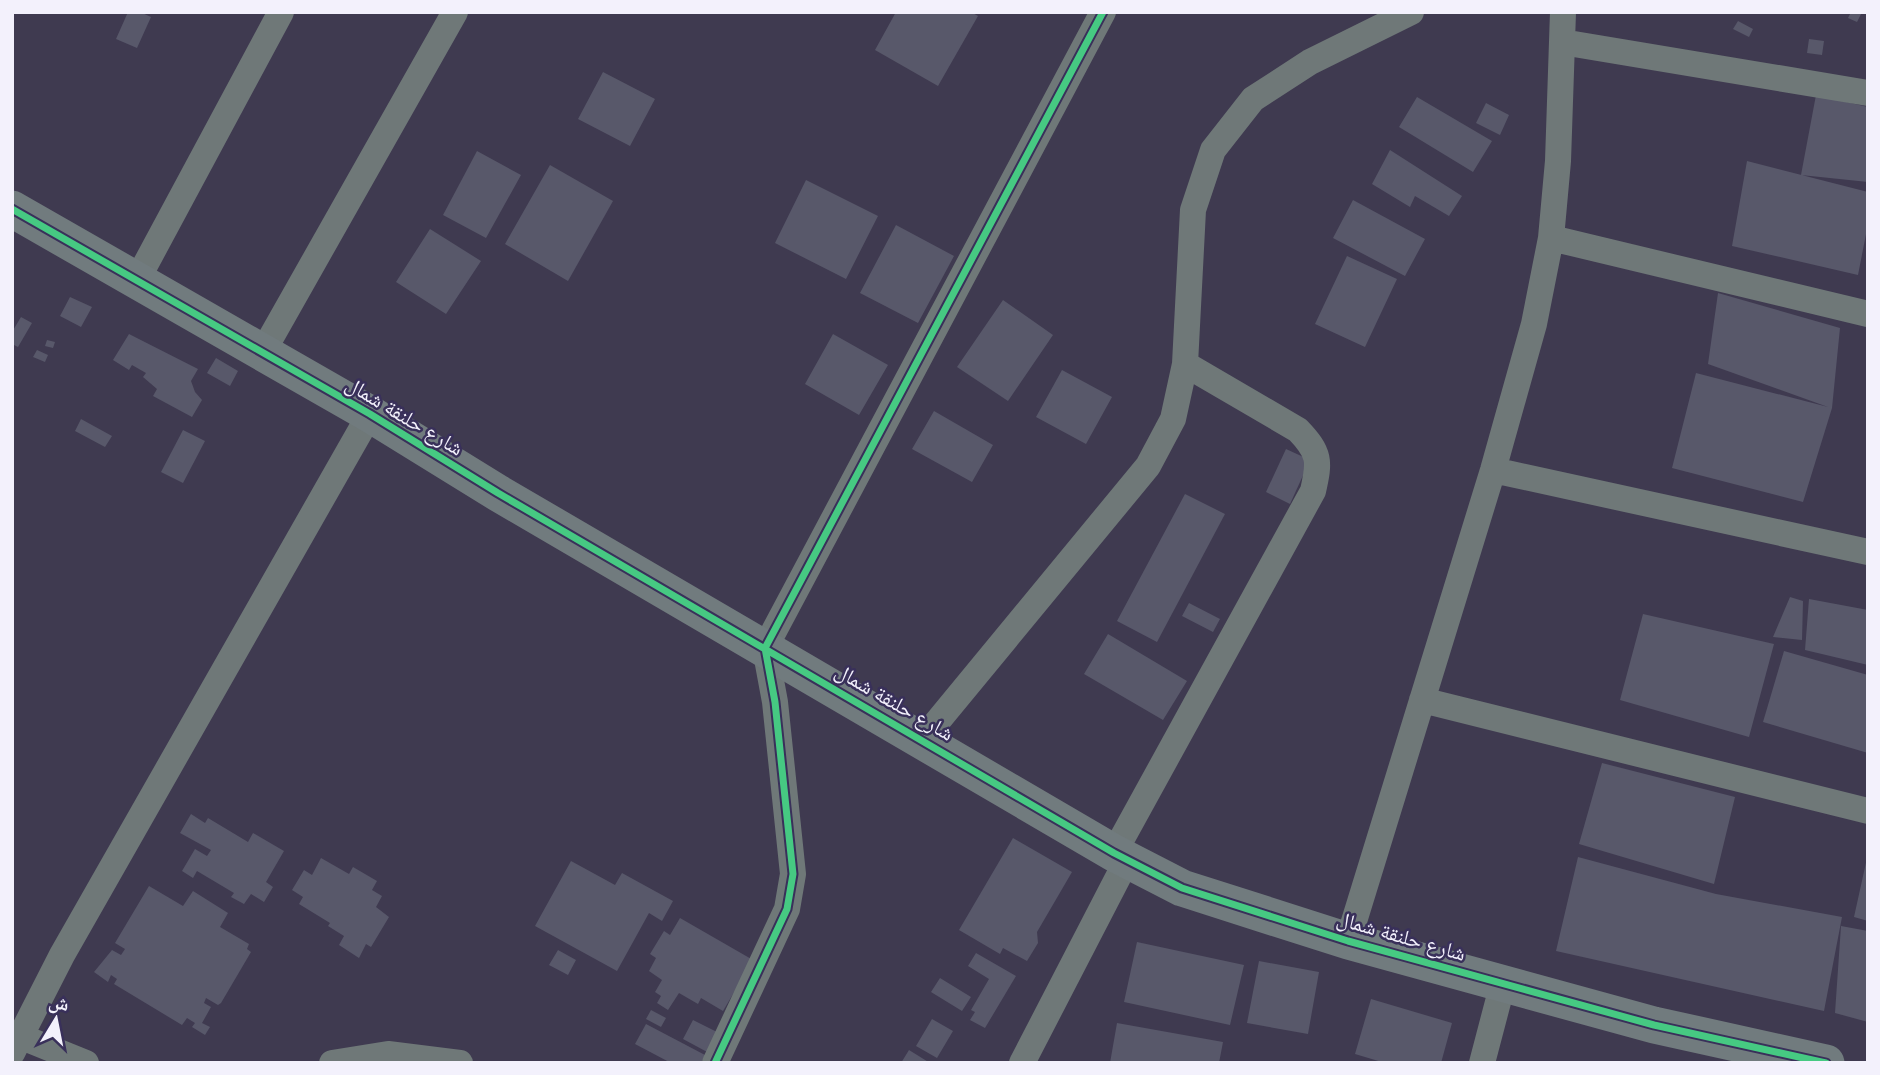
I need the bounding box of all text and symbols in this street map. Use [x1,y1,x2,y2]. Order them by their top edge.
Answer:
street label: شارع حلنقة شمال [339,369,469,465]
street label: شارع حلنقة شمال [828,656,960,750]
street label: شارع حلنقة شمال [1333,903,1469,971]
north arrow [21,984,91,1054]
text: ش [46,988,71,1020]

